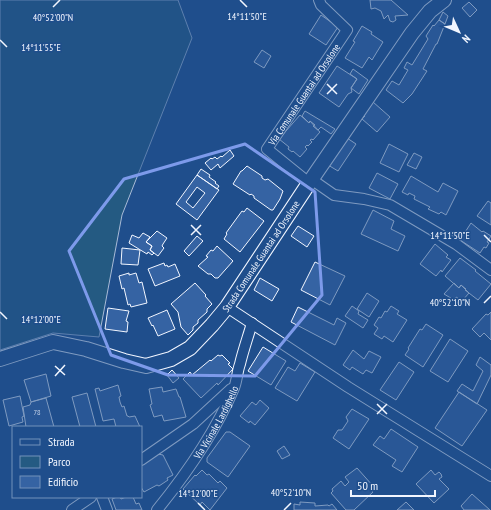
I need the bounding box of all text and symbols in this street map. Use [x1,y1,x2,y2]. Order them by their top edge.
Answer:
text: 14°11'50"E [227,10,267,23]
text: 40°52'00"N [33,11,73,24]
north arrow [439,12,479,52]
text: N [459,32,473,46]
text: 14°11'55"E [21,41,61,54]
street label: Via Comunale Guantai ad Orsolone [265,41,343,149]
street label: Strada Comunale Guantai ad Orsolone [219,198,303,315]
text: 14°11'50"E [430,229,470,242]
text: 40°52'10"N [430,296,470,309]
text: 14°12'00"E [21,313,61,326]
street label: Via Vicinale Lardighello [190,384,241,462]
house number: 78 [33,407,41,417]
legend [12,426,142,498]
text: Strada [48,434,75,449]
text: Parco [48,454,70,469]
scale bar [351,472,435,498]
text: Edificio [48,474,78,489]
text: 50 m [357,478,378,493]
text: 40°52'10"N [271,486,311,499]
text: 14°12'00"E [178,487,218,500]

